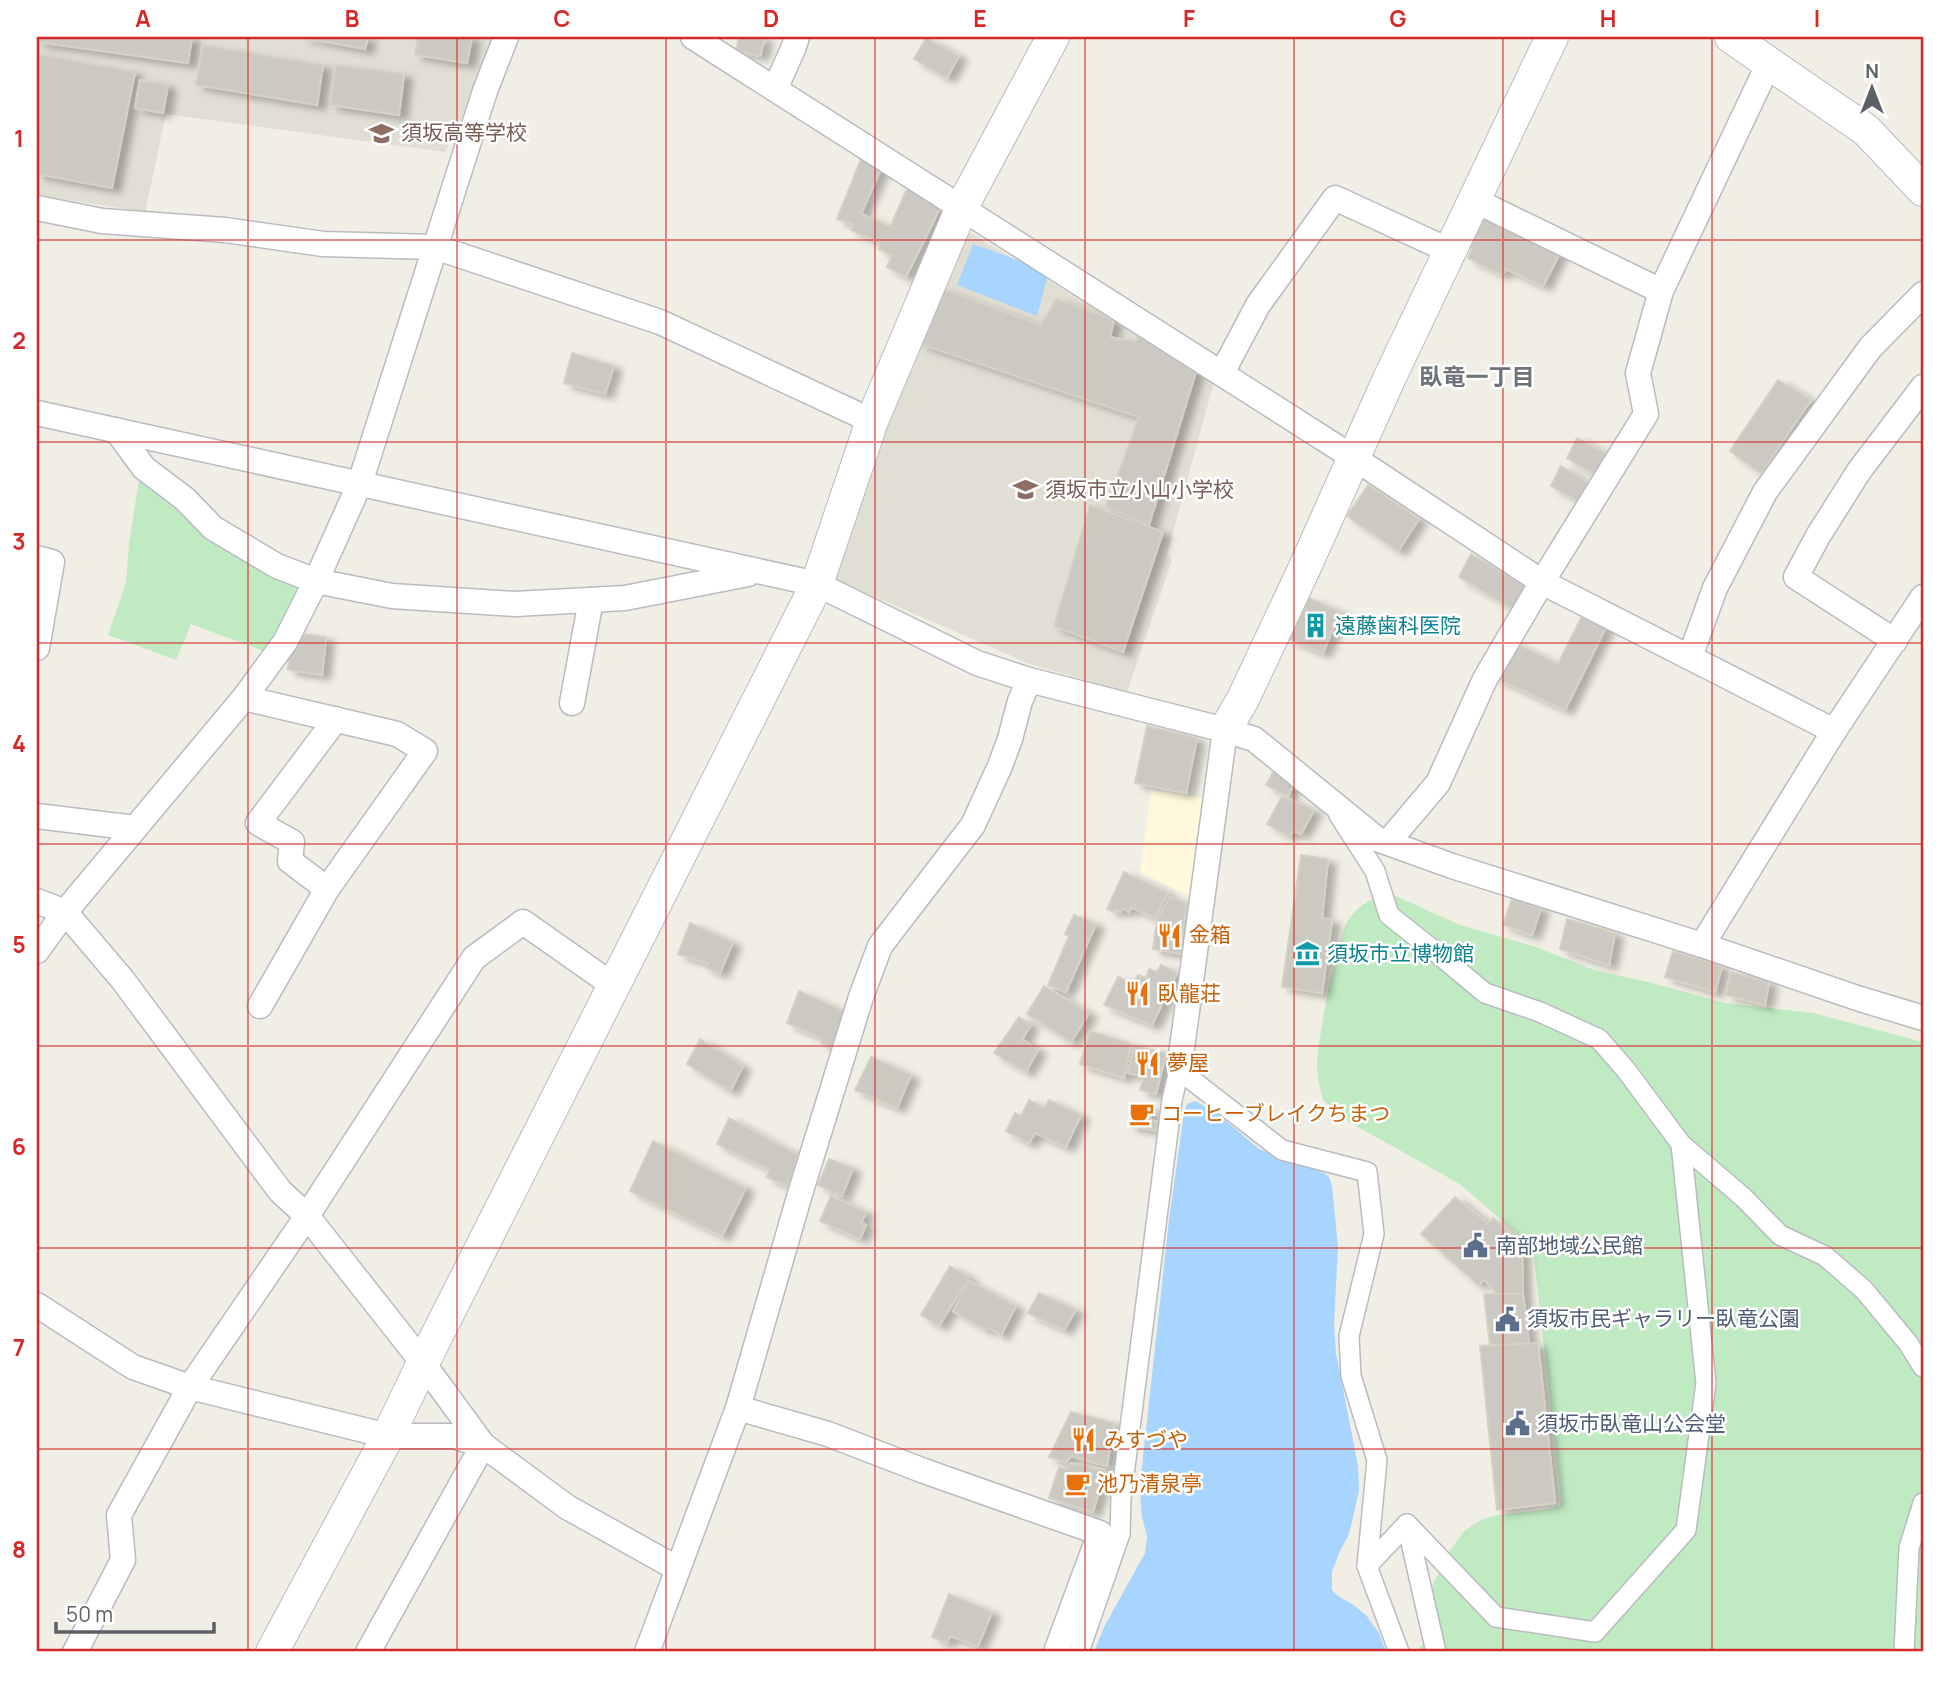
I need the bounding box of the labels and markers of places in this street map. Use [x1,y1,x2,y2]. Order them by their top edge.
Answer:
place label: 須坂高等学校 [401,118,527,146]
school or university icon: 須坂高等学校 [367,119,395,147]
place label: 須坂市立小山小学校 [1045,475,1234,503]
school or university icon: 須坂市立小山小学校 [1011,476,1039,504]
place label: 遠藤歯科医院 [1335,611,1461,639]
building icon: 遠藤歯科医院 [1301,612,1329,640]
place label: 金箱 [1189,920,1231,948]
restaurant icon: 金箱 [1155,921,1183,949]
place label: 須坂市立博物館 [1327,939,1474,967]
museum icon: 須坂市立博物館 [1293,940,1321,968]
place label: 臥龍荘 [1158,979,1221,1007]
restaurant icon: 臥龍荘 [1124,980,1152,1008]
place label: 夢屋 [1167,1048,1209,1076]
restaurant icon: 夢屋 [1133,1049,1161,1077]
place label: コーヒーブレイクちまつ [1161,1099,1390,1127]
cafe icon: コーヒーブレイクちまつ [1127,1100,1155,1128]
place label: 南部地域公民館 [1496,1231,1643,1259]
public building icon: 南部地域公民館 [1462,1232,1490,1260]
place label: 須坂市民ギャラリー臥竜公園 [1527,1304,1800,1332]
public building icon: 須坂市民ギャラリー臥竜公園 [1493,1305,1521,1333]
place label: 須坂市臥竜山公会堂 [1537,1409,1726,1437]
public building icon: 須坂市臥竜山公会堂 [1503,1410,1531,1438]
place label: みすづや [1104,1425,1188,1453]
restaurant icon: みすづや [1070,1426,1098,1454]
place label: 池乃清泉亭 [1097,1469,1202,1497]
cafe icon: 池乃清泉亭 [1063,1470,1091,1498]

